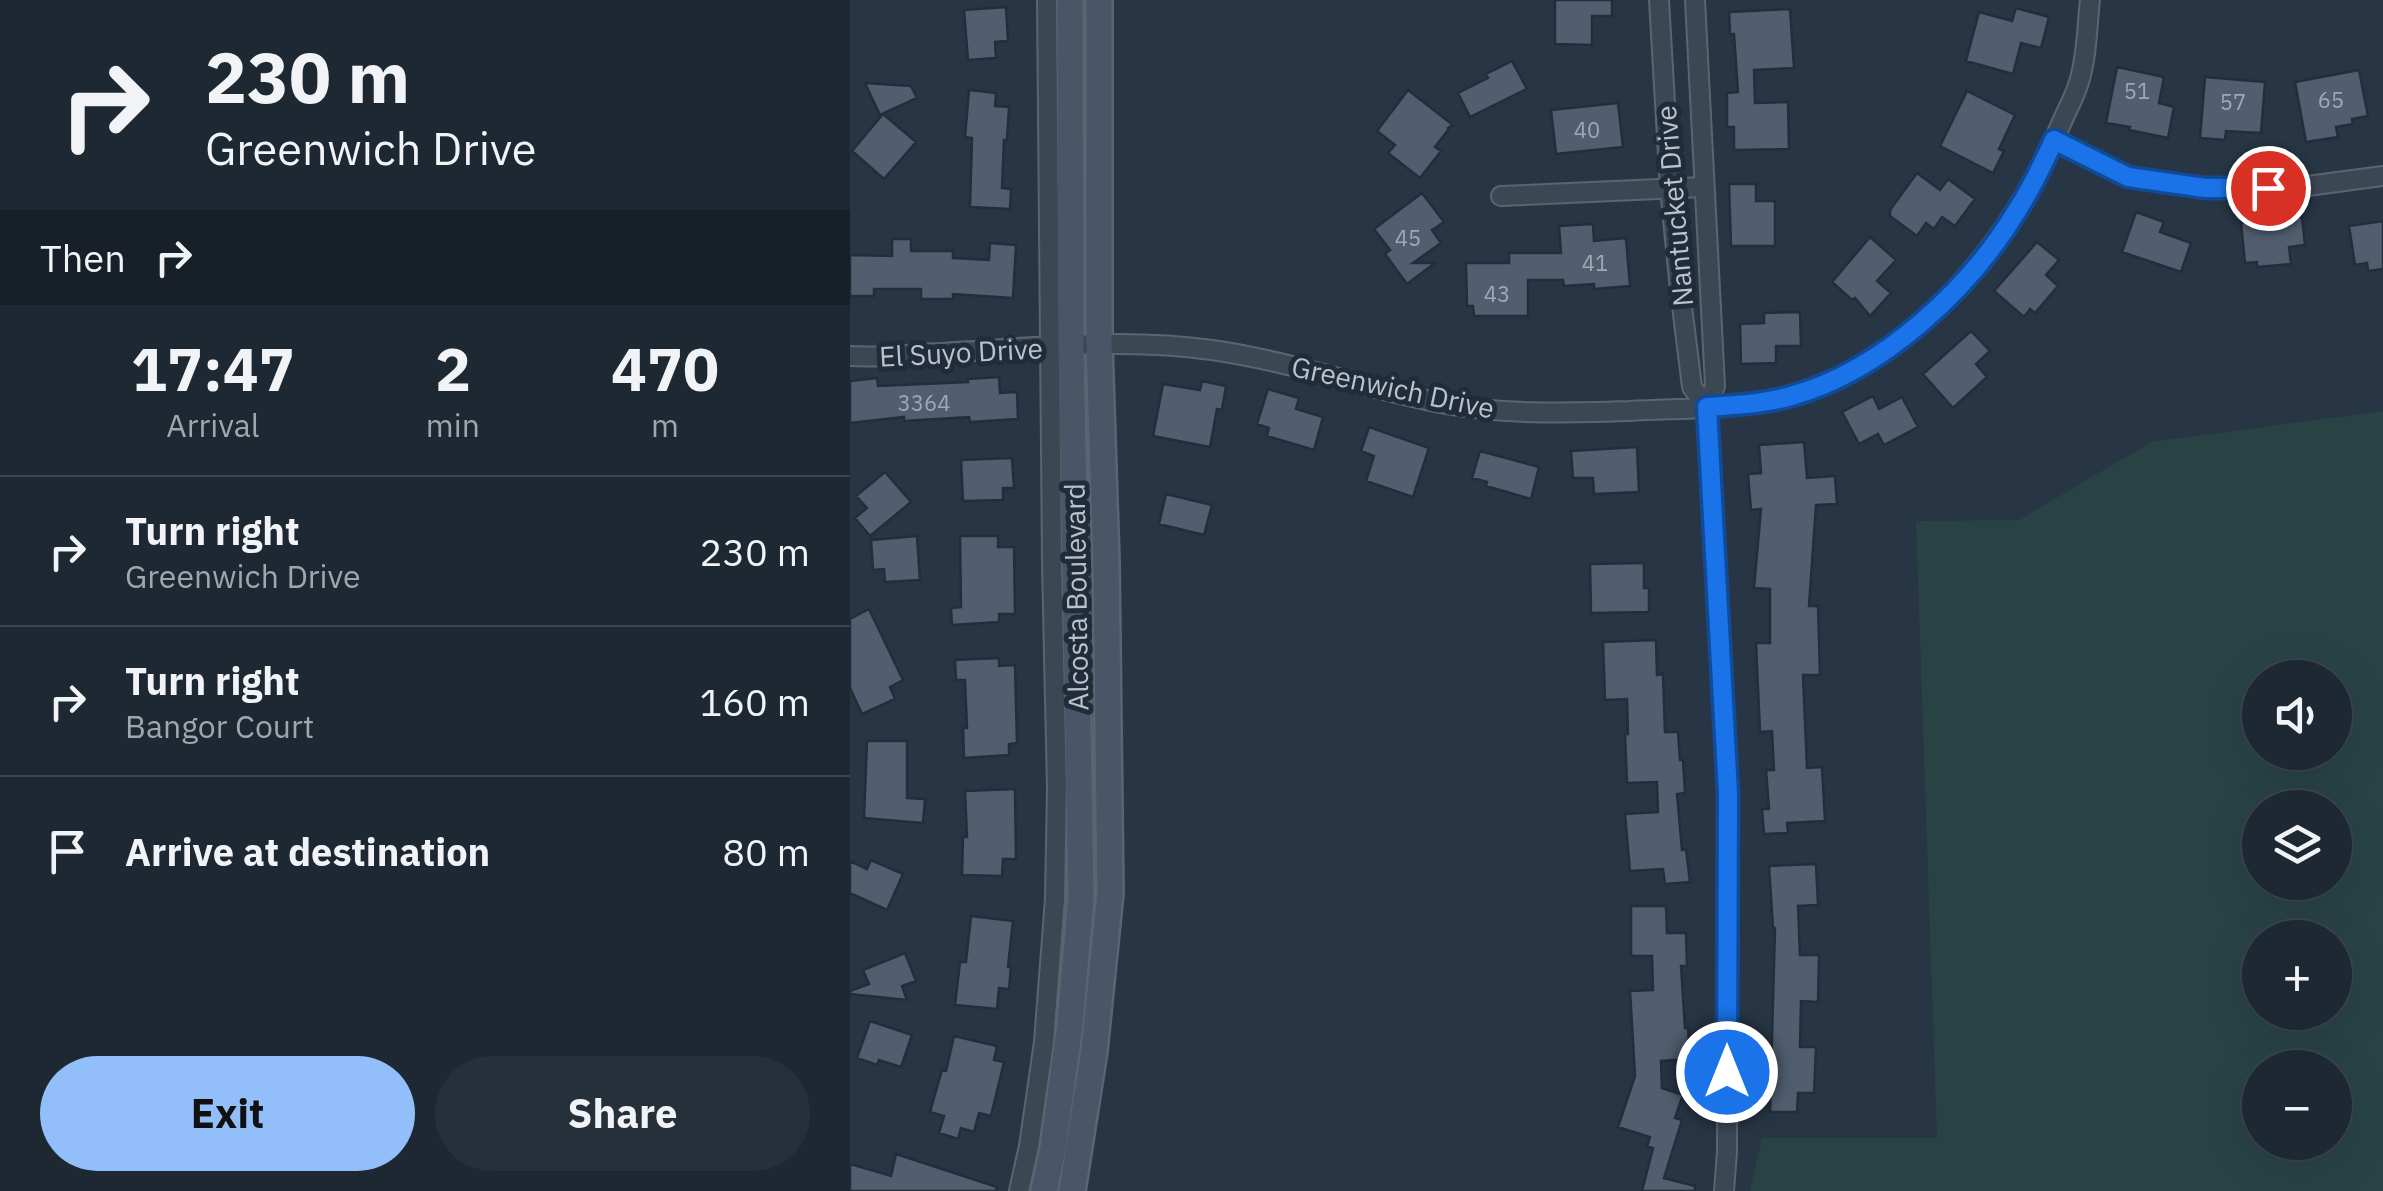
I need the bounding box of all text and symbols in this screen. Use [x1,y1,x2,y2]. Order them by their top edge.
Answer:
text: 230 m [205,31,410,122]
icon: right [40,40,170,170]
house number: 51 [2124,76,2150,105]
house number: 65 [2318,85,2344,114]
house number: 57 [2220,87,2246,116]
street label: Nantucket Drive [1647,104,1701,308]
house number: 40 [1574,115,1600,144]
text: Greenwich Drive [205,119,536,177]
pin [2226,146,2311,231]
icon: arrive [2241,161,2296,216]
house number: 45 [1395,223,1421,252]
icon: right [146,230,201,285]
text: Then [40,233,126,282]
house number: 41 [1582,248,1608,277]
house number: 43 [1484,279,1510,308]
text: 17:47 [131,329,295,408]
text: 2 [435,329,471,408]
text: 470 [611,329,719,408]
street label: El Suyo Drive [878,329,1044,375]
street label: Greenwich Drive [1288,347,1498,427]
house number: 3364 [898,388,950,417]
text: Arrival [166,404,260,446]
text: min [426,404,480,446]
text: m [651,404,679,446]
street label: Alcosta Boulevard [1056,483,1096,711]
text: Turn right [125,506,300,555]
icon: right [40,524,95,579]
text: 230 m [699,527,810,576]
text: Greenwich Drive [125,555,361,597]
text: Turn right [125,656,300,705]
map controls [2242,660,2352,1160]
button: sound [2242,660,2352,770]
icon: right [40,674,95,729]
text: 160 m [699,677,810,726]
text: Bangor Court [125,705,314,747]
button: layers [2242,790,2352,900]
icon: arrive [40,824,95,879]
text: Arrive at destination [125,827,490,876]
text: 80 m [722,827,810,876]
button: + [2242,920,2352,1030]
position arrow [1675,1020,1779,1124]
button: − [2242,1050,2352,1160]
button: Exit [40,1056,415,1171]
button: Share [435,1056,810,1171]

